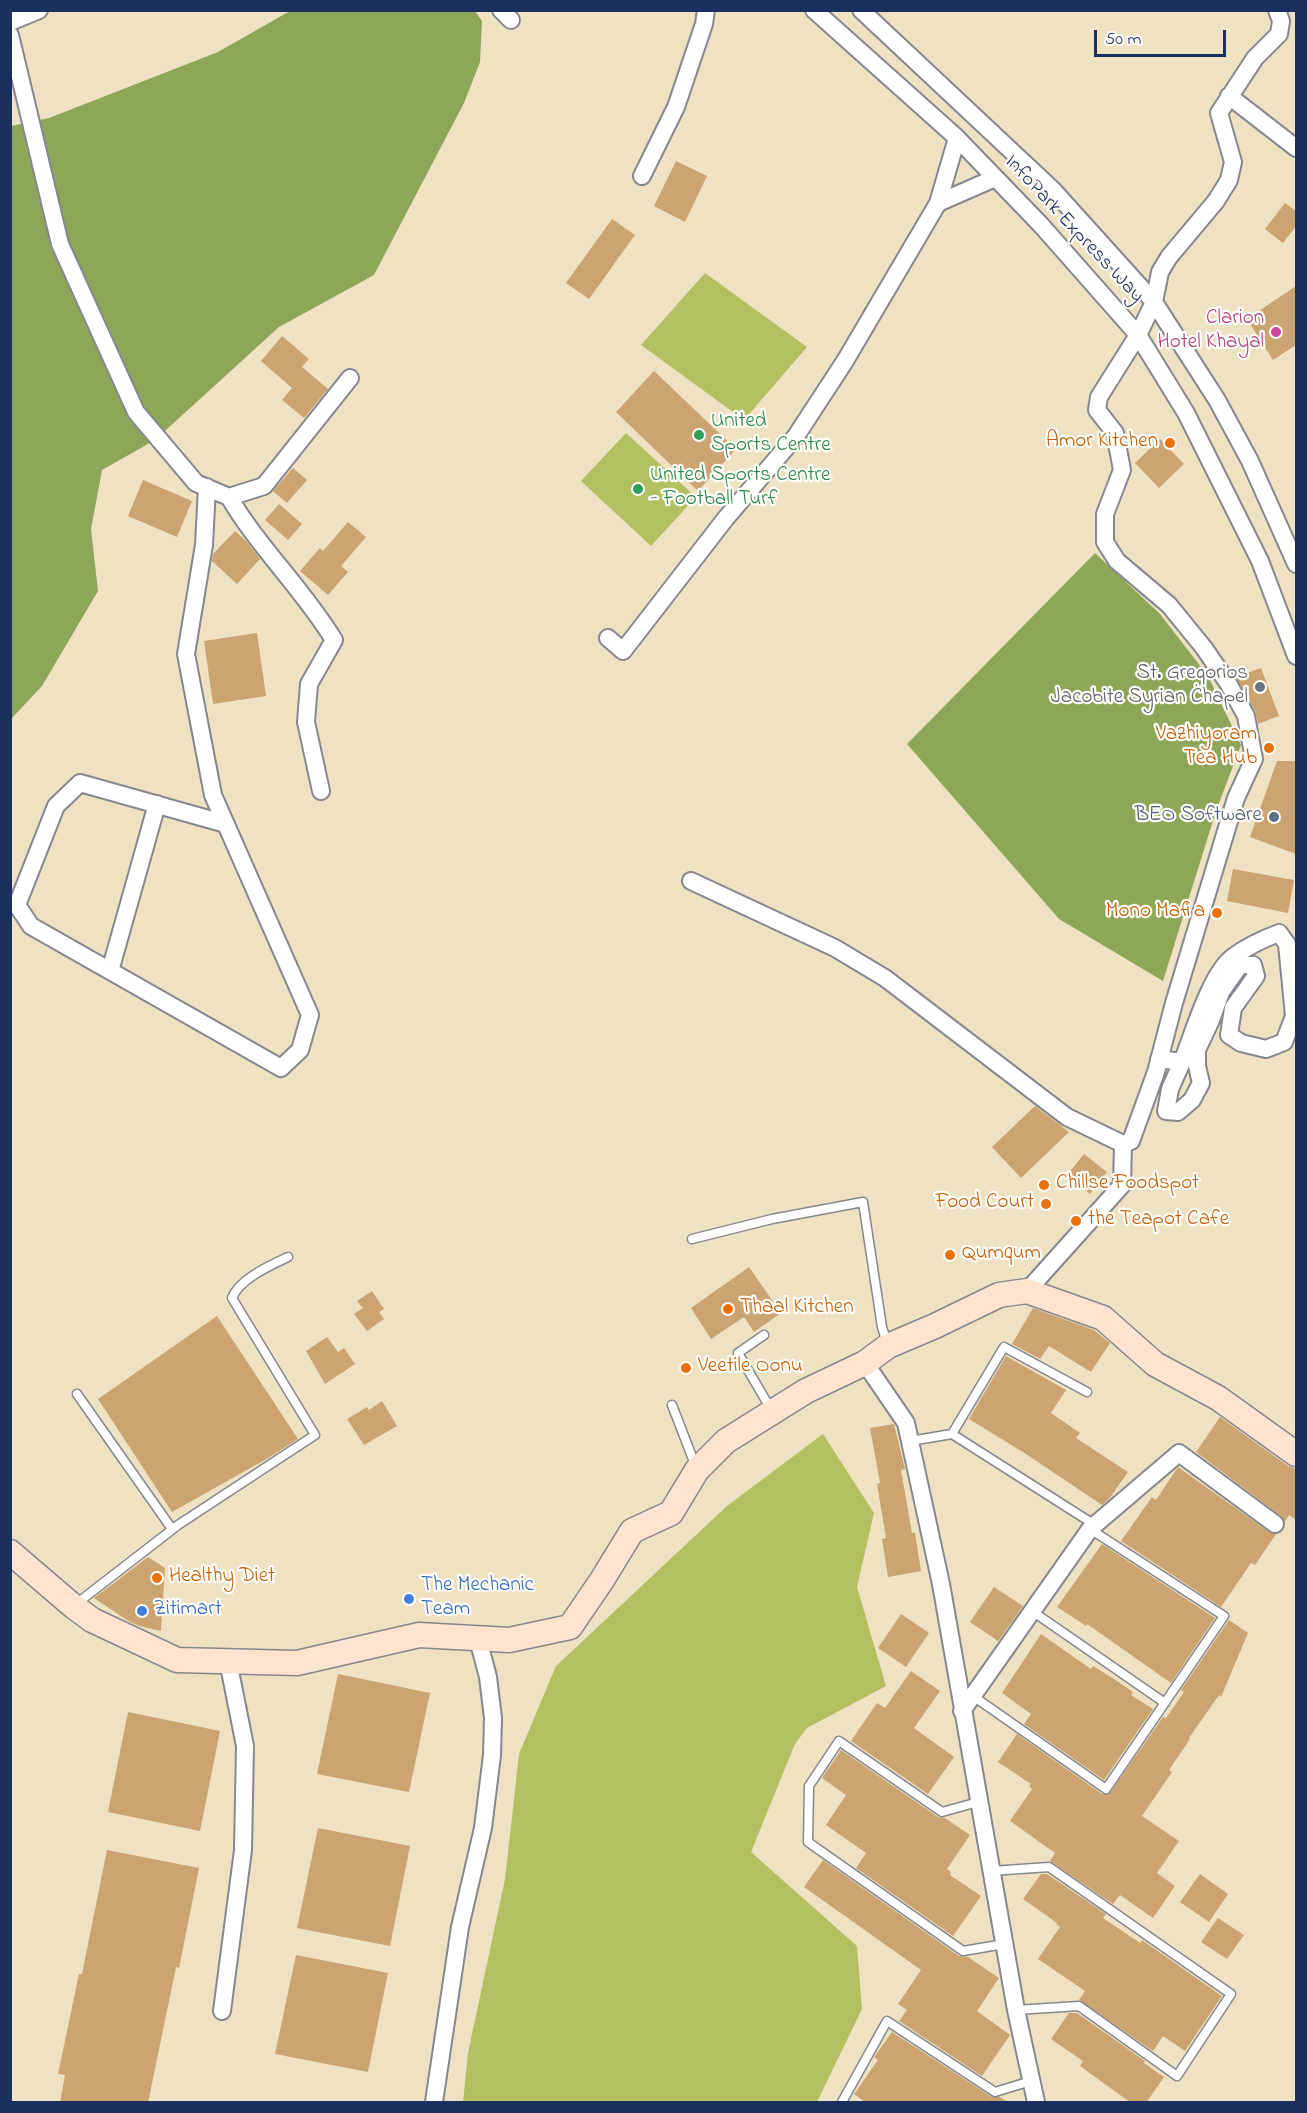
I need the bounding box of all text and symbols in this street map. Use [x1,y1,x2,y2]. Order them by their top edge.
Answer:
scale bar [1097,18,1229,56]
text: 50 m [1105,27,1142,53]
street label: InfoPark Express Way [998,151,1148,309]
place label: Clarion Hotel Khayal [1158,307,1264,357]
marker: Clarion Hotel Khayal [1269,325,1283,339]
place label: United Sports Centre [711,410,831,460]
marker: United Sports Centre [692,428,706,442]
place label: Amor Kitchen [1046,430,1158,456]
marker: Amor Kitchen [1163,436,1177,450]
place label: United Sports Centre - Football Turf [650,464,831,514]
marker: United Sports Centre - Football Turf [631,482,645,496]
place label: St. Gregorios Jacobite Syrian Chapel [1051,662,1248,712]
marker: St. Gregorios Jacobite Syrian Chapel [1253,680,1267,694]
place label: Vazhiyoram Tea Hub [1156,723,1257,773]
marker: Vazhiyoram Tea Hub [1262,741,1276,755]
place label: BEO Software [1135,804,1262,830]
marker: BEO Software [1267,810,1281,824]
place label: Mono Mafia [1106,900,1205,926]
marker: Mono Mafia [1210,906,1224,920]
place label: Chillse Foodspot [1056,1172,1199,1198]
marker: Chillse Foodspot [1037,1178,1051,1192]
place label: Food Court [935,1191,1034,1217]
marker: Food Court [1039,1197,1053,1211]
place label: the Teapot Cafe [1088,1208,1229,1234]
marker: the Teapot Cafe [1069,1214,1083,1228]
place label: Qumqum [962,1242,1041,1268]
marker: Qumqum [943,1248,957,1262]
place label: Thaal Kitchen [740,1296,854,1322]
marker: Thaal Kitchen [721,1302,735,1316]
place label: Veetile Oonu [698,1355,803,1381]
marker: Veetile Oonu [679,1361,693,1375]
place label: Healthy Diet [169,1565,275,1591]
marker: Healthy Diet [150,1571,164,1585]
place label: The Mechanic Team [421,1574,534,1624]
marker: The Mechanic Team [402,1592,416,1606]
place label: Zitimart [154,1598,222,1624]
marker: Zitimart [135,1604,149,1618]

